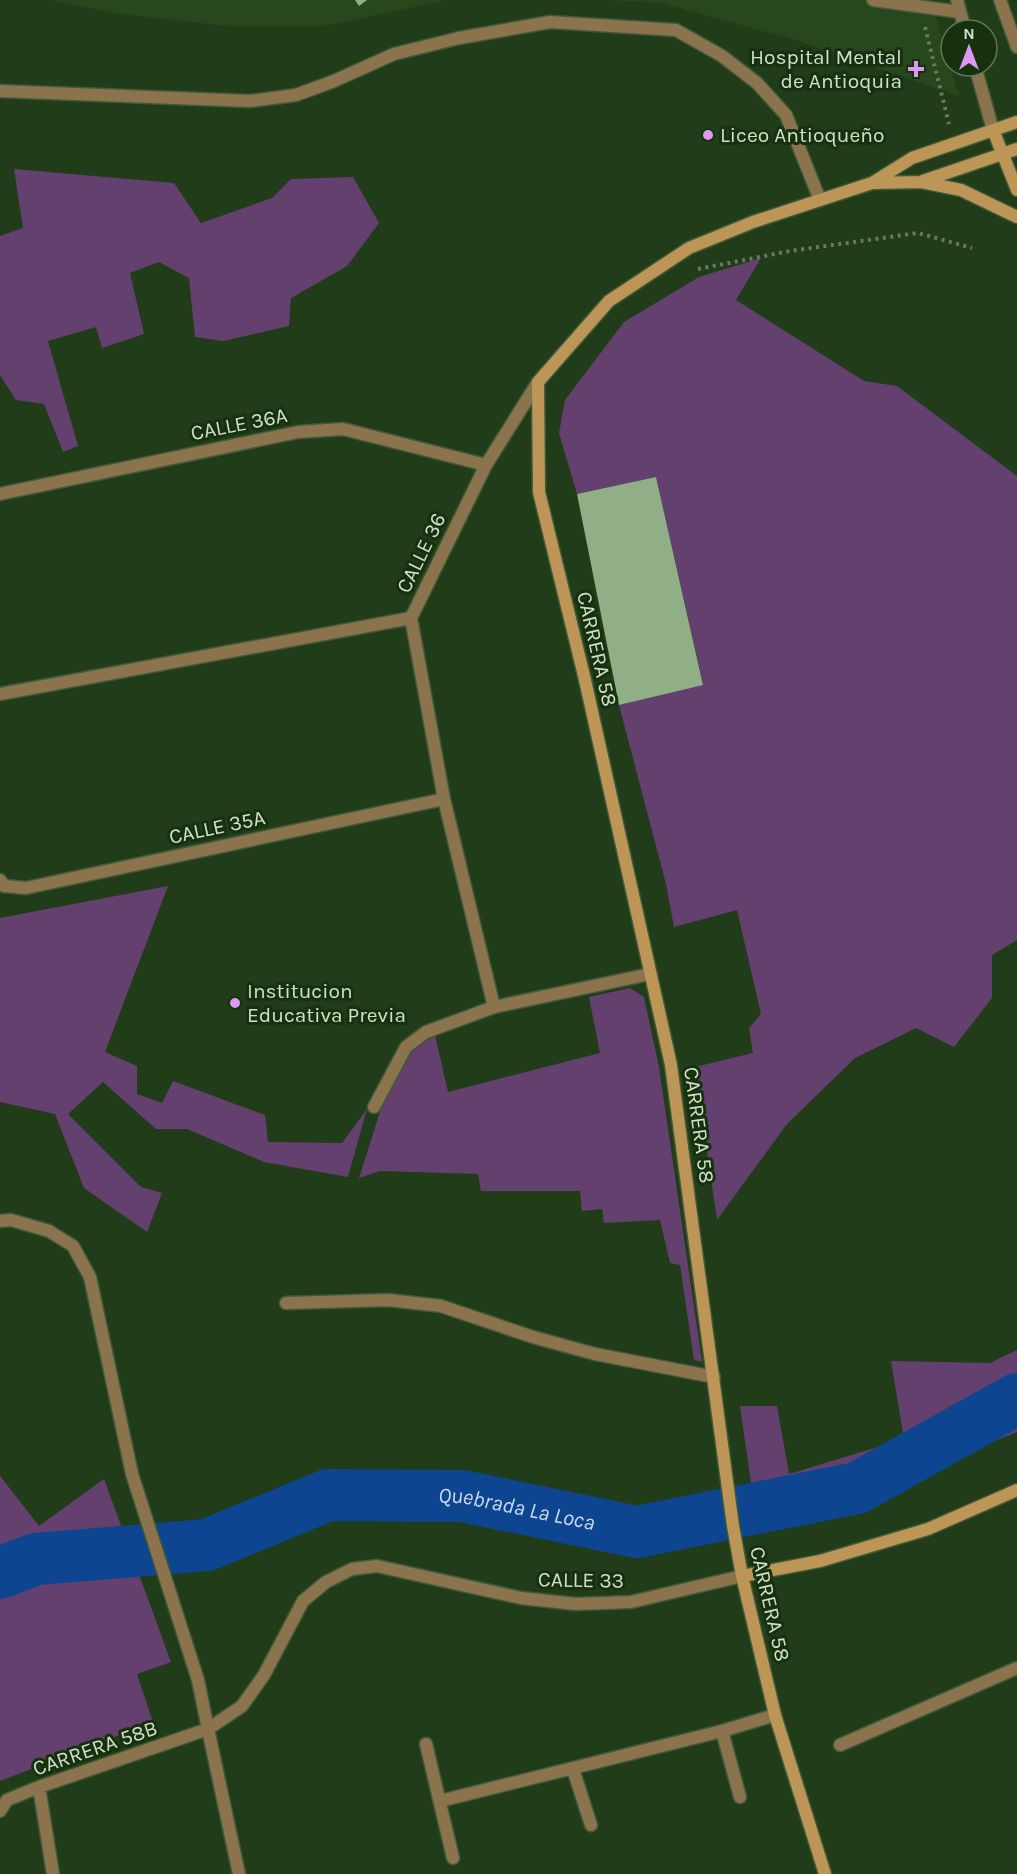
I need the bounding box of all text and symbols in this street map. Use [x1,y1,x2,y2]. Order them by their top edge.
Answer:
north arrow [939,18,999,78]
text: N [963,24,975,43]
place label: Hospital Mental de Antioquia [750,45,902,93]
marker: Hospital Mental de Antioquia [907,60,925,78]
place label: Liceo Antioqueño [720,123,884,147]
marker: Liceo Antioqueño [701,128,715,142]
street label: CALLE 36A [189,403,289,445]
street label: CALLE 36 [391,509,451,597]
street label: CARRERA 58 [572,589,622,709]
street label: CALLE 35A [167,805,267,849]
place label: Institucion Educativa Previa [247,979,406,1027]
marker: Institucion Educativa Previa [228,996,242,1010]
street label: CARRERA 58 [679,1065,719,1185]
water label: Quebrada La Loca [438,1483,597,1536]
street label: CARRERA 58 [745,1544,795,1664]
street label: CALLE 33 [538,1567,624,1593]
street label: CARRERA 58B [30,1715,160,1781]

